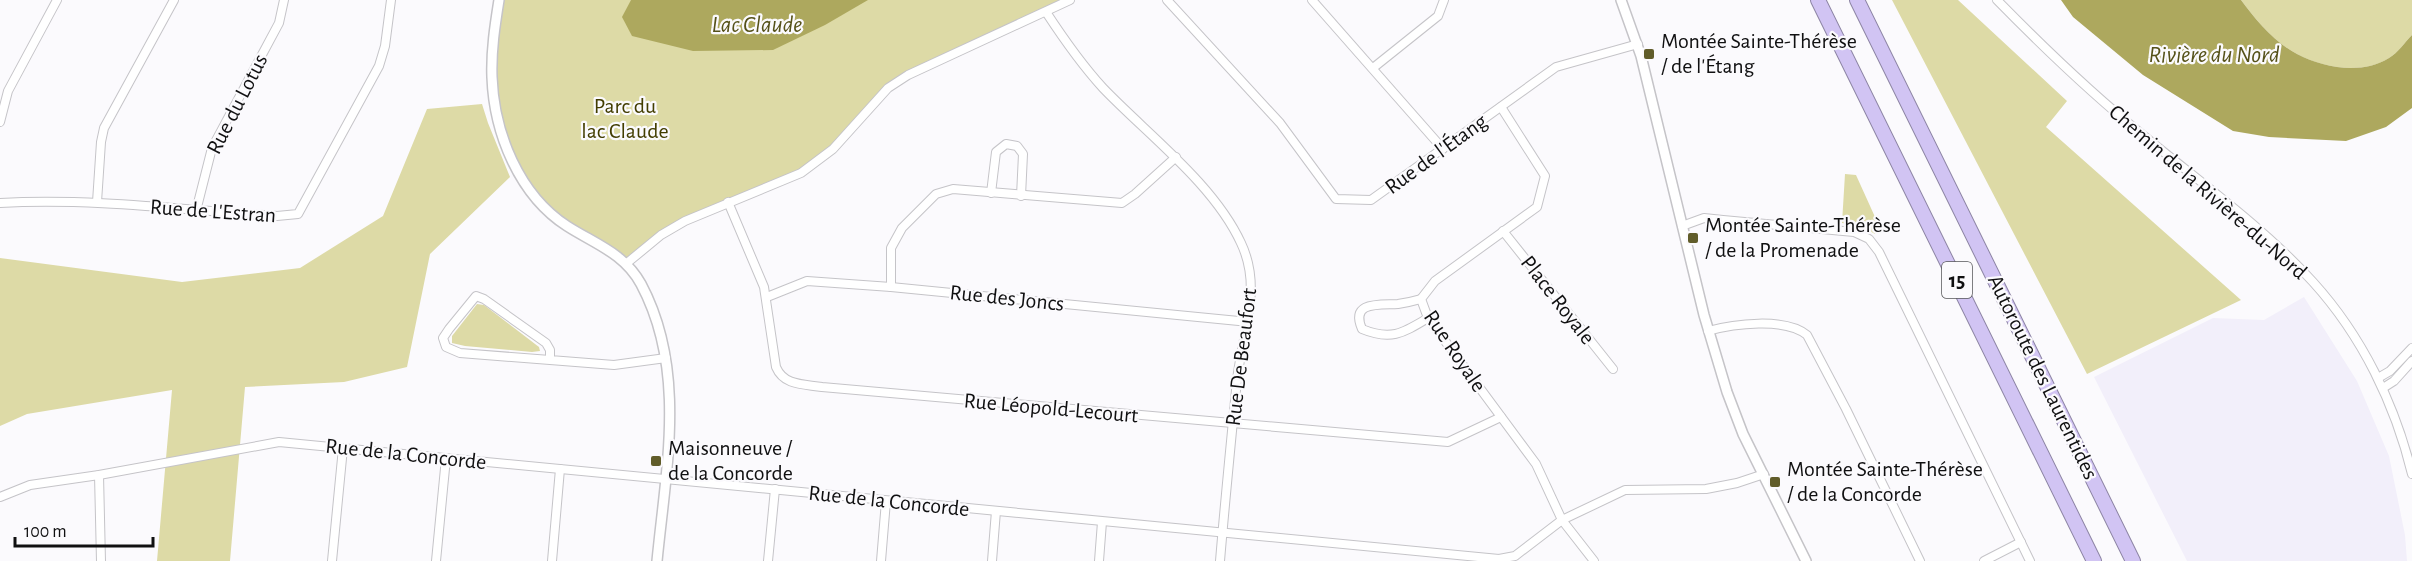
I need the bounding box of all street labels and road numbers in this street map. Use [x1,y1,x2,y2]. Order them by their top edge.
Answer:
street label: Rue du Lotus [202,50,272,158]
street label: Chemin de la Rivière-du-Nord [2105,100,2311,284]
street label: Rue de l'Étang [1380,109,1491,198]
street label: Rue de L'Estran [149,196,277,226]
street label: Place Royale [1517,251,1599,349]
road number: 15 [1942,262,1972,298]
street label: Autoroute des Laurentides [1984,271,2102,483]
street label: Rue des Joncs [949,281,1065,315]
street label: Rue De Beaufort [1222,287,1260,427]
street label: Rue Royale [1420,306,1490,396]
street label: Rue Léopold-Lecourt [963,389,1139,427]
street label: Rue de la Concorde [324,435,488,473]
street label: Rue de la Concorde [807,482,971,520]

